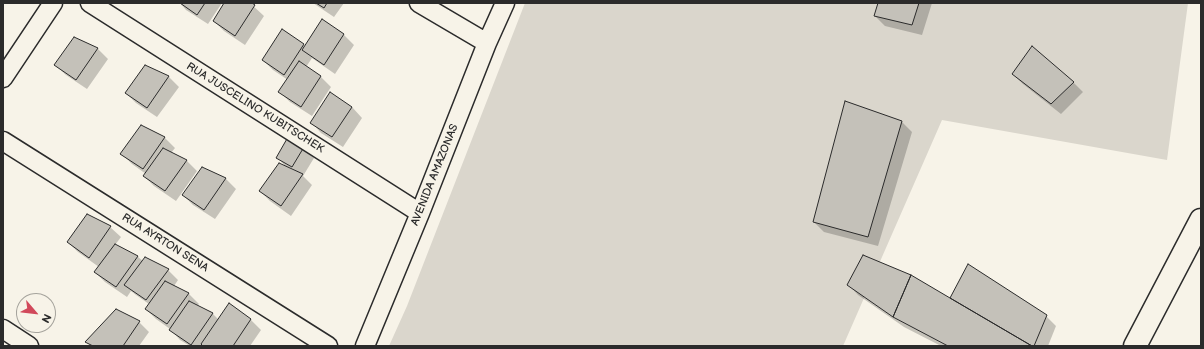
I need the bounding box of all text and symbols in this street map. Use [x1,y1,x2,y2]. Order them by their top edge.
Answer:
street label: RUA JUSCELINO KUBITSCHEK [184,60,326,156]
street label: AVENIDA AMAZONAS [409,122,461,228]
street label: RUA AYRTON SENA [119,211,211,275]
north arrow [16,293,56,333]
text: N [38,312,54,325]

